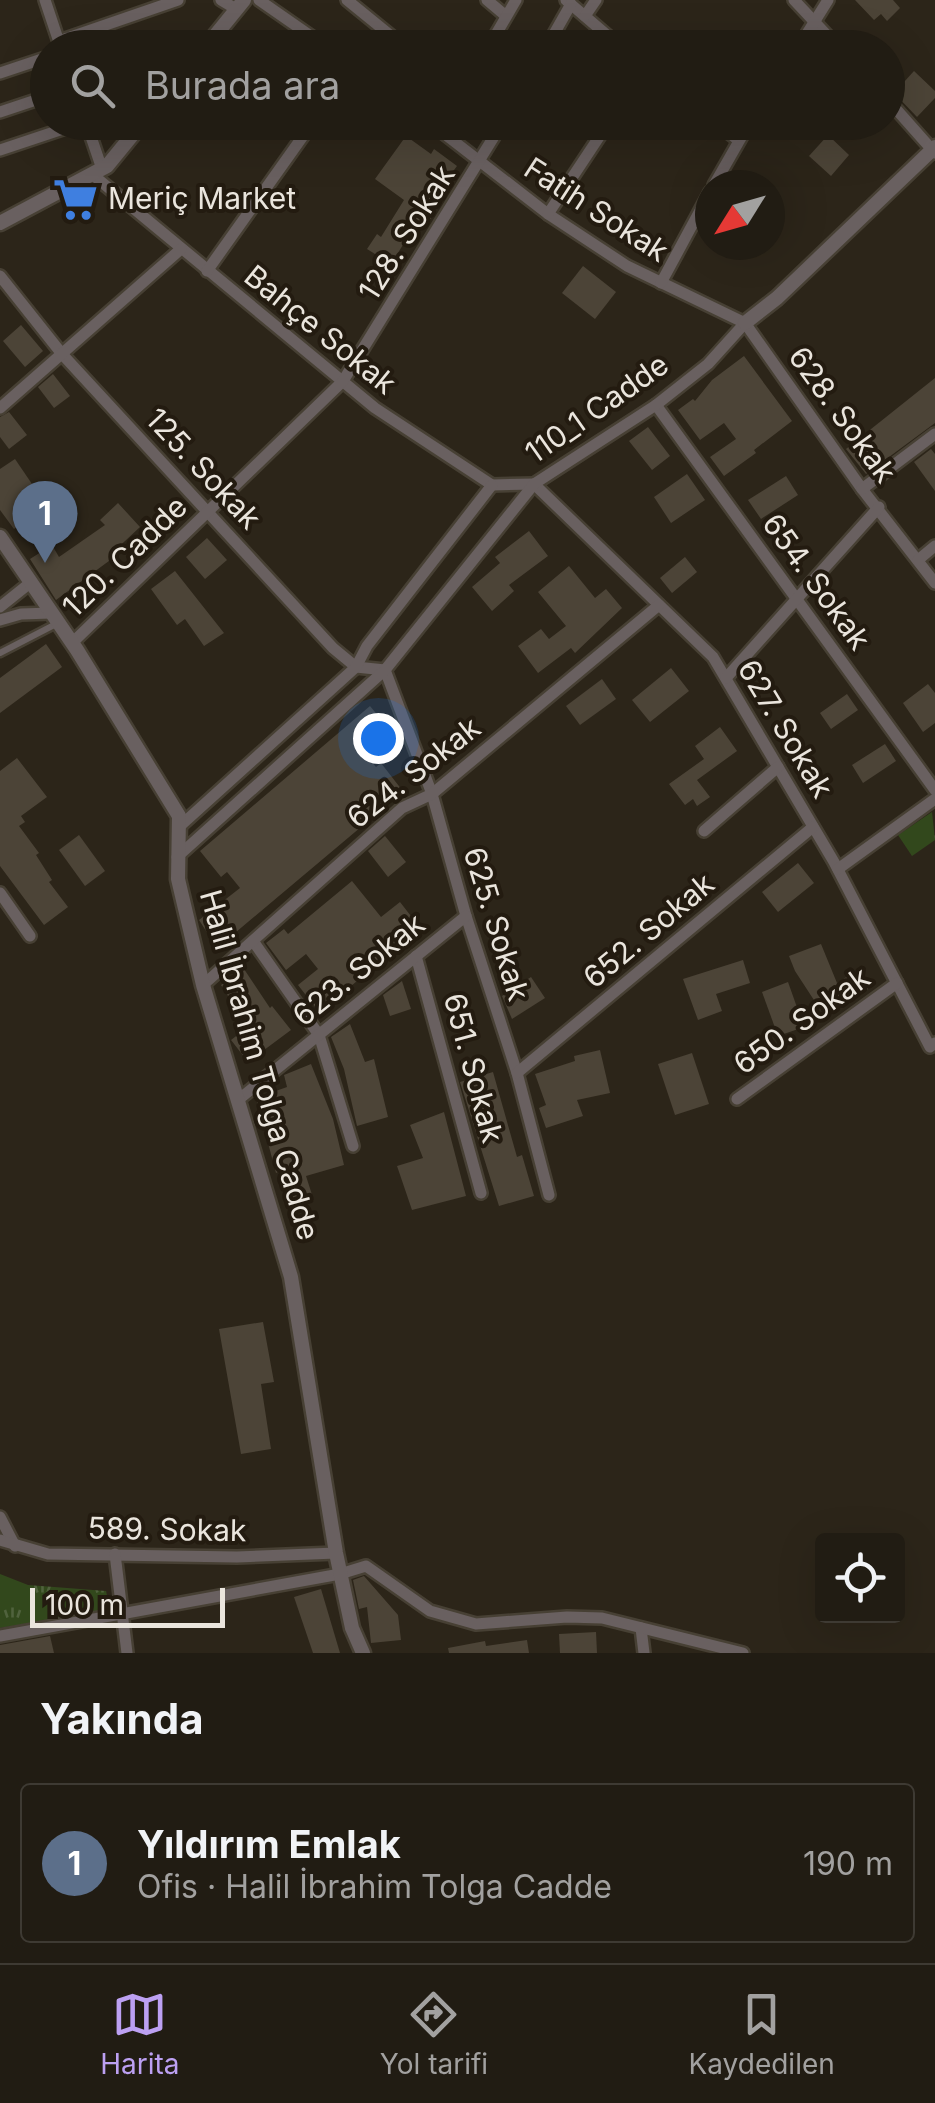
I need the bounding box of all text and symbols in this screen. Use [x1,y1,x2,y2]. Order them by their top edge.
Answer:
search box [30,30,905,140]
icon: search [65,58,120,113]
text: Burada ara [145,62,340,108]
street label: Fatih Sokak [518,149,676,269]
street label: 128. Sokak [350,158,462,307]
north arrow [695,170,785,260]
supermarket icon: Meriç Market [51,175,99,223]
place label: Meriç Market [108,180,296,216]
street label: Bahçe Sokak [238,257,404,402]
street label: 628. Sokak [782,340,904,490]
street label: 110_1 Cadde [518,346,675,471]
street label: 125. Sokak [139,400,269,537]
pin: 1 [12,480,78,563]
street label: 120. Cadde [55,488,194,624]
street label: 654. Sokak [755,506,879,657]
street label: 627. Sokak [731,653,841,804]
street label: 624. Sokak [340,709,487,835]
your location [353,713,404,764]
street label: 625. Sokak [457,843,537,1005]
street label: 652. Sokak [576,865,721,995]
street label: Halil İbrahim Tolga Cadde [193,885,327,1244]
street label: 623. Sokak [285,905,432,1033]
street label: 650. Sokak [726,959,877,1082]
street label: 651. Sokak [437,989,511,1147]
street label: 589. Sokak [87,1510,247,1548]
map controls [815,1533,905,1623]
button: locate [815,1533,905,1623]
scale bar [30,1583,225,1628]
text: 100 m [45,1588,124,1622]
text: Yakında [40,1693,204,1744]
text: Yıldırım Emlak [137,1821,401,1867]
text: 1 [68,1844,81,1883]
text: 190 m [803,1844,893,1883]
text: Ofis · Halil İbrahim Tolga Cadde [137,1867,612,1906]
tab: Harita [100,1987,179,2081]
tab: Yol tarifi [380,1987,488,2081]
tab: Kaydedilen [688,1987,835,2081]

